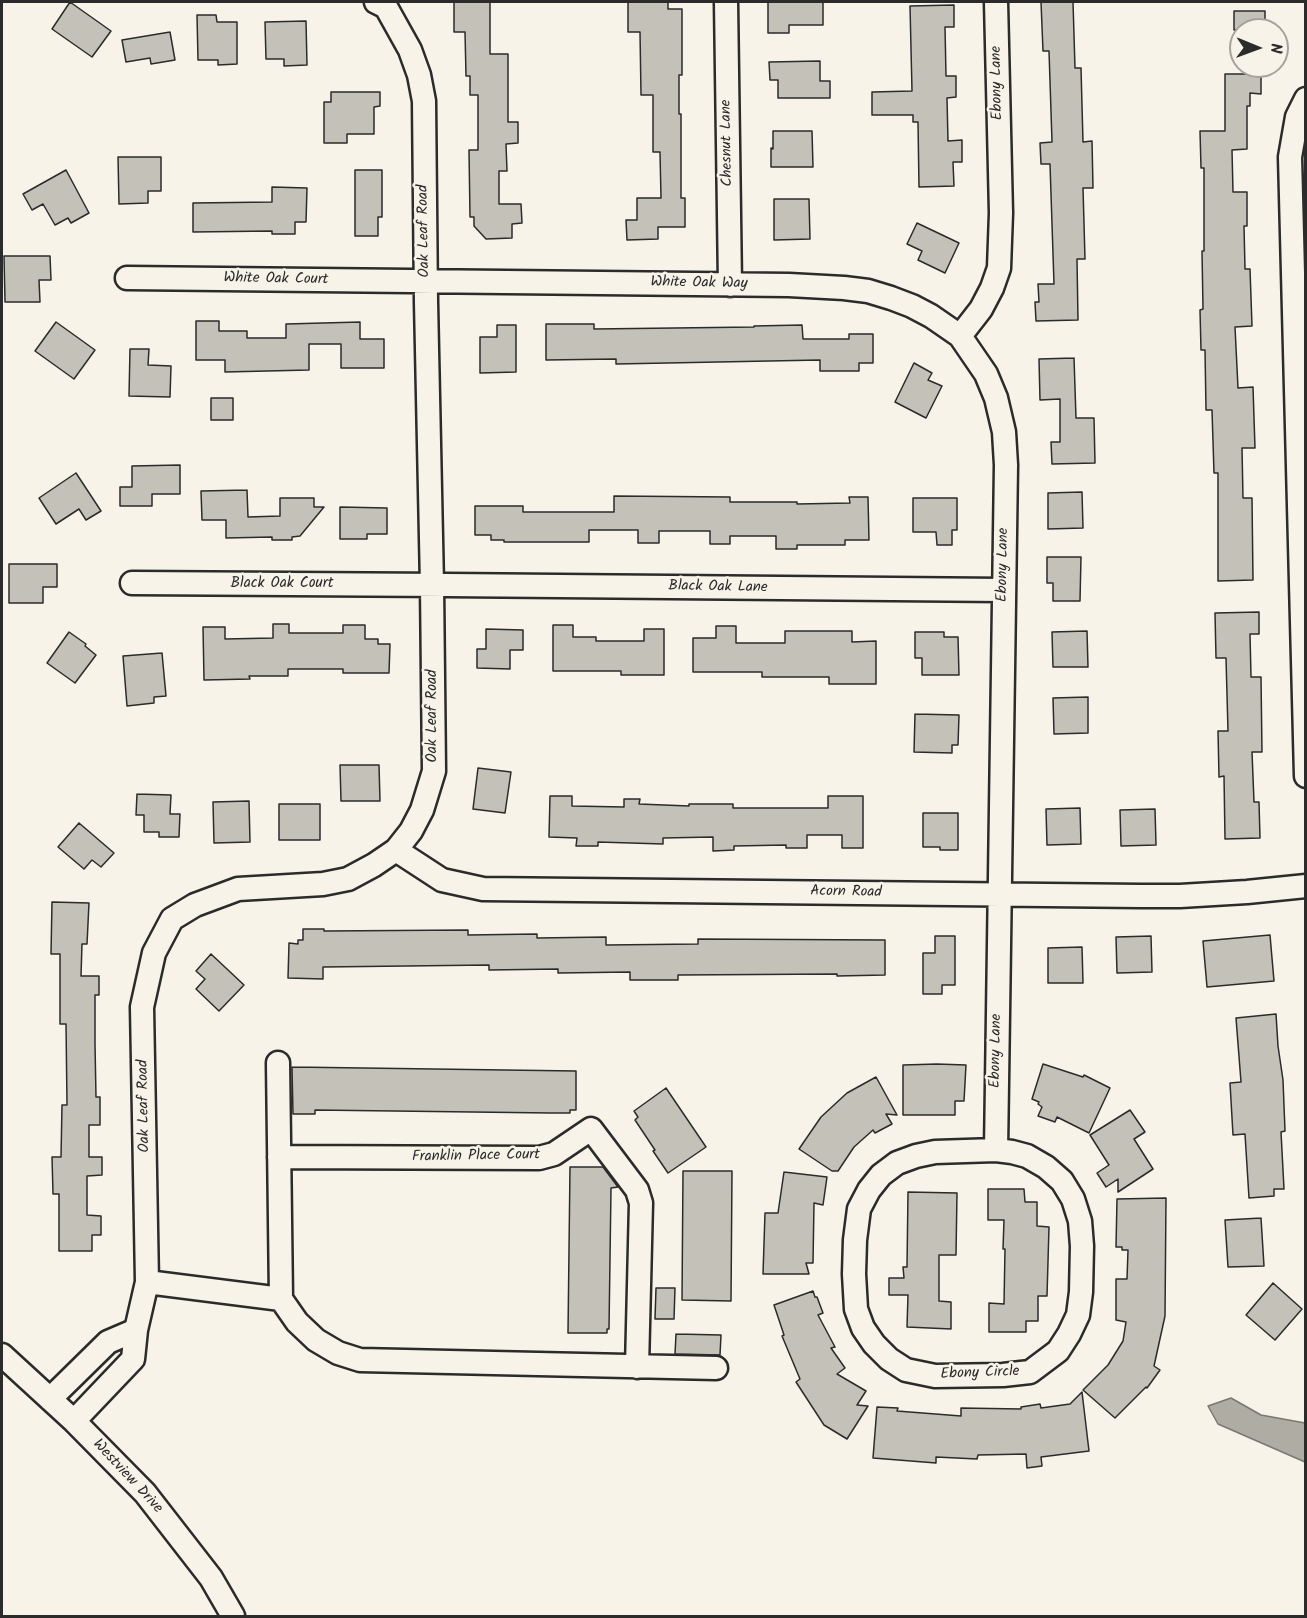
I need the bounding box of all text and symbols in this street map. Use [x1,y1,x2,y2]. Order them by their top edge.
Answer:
north arrow [1229,18,1289,78]
text: N [1263,43,1288,54]
street label: Ebony Lane [988,46,1008,120]
street label: Chesnut Lane [718,99,738,187]
street label: Oak Leaf Road [415,184,435,278]
street label: White Oak Court [223,270,329,290]
street label: White Oak Way [650,274,748,294]
street label: Ebony Lane [994,528,1014,602]
street label: Black Oak Court [230,575,334,593]
street label: Black Oak Lane [668,578,768,598]
street label: Oak Leaf Road [424,670,442,762]
street label: Acorn Road [810,883,882,903]
street label: Ebony Lane [987,1014,1007,1088]
street label: Oak Leaf Road [135,1059,155,1153]
street label: Franklin Place Court [412,1147,540,1167]
street label: Ebony Circle [940,1364,1020,1384]
street label: Westview Drive [88,1436,166,1518]

